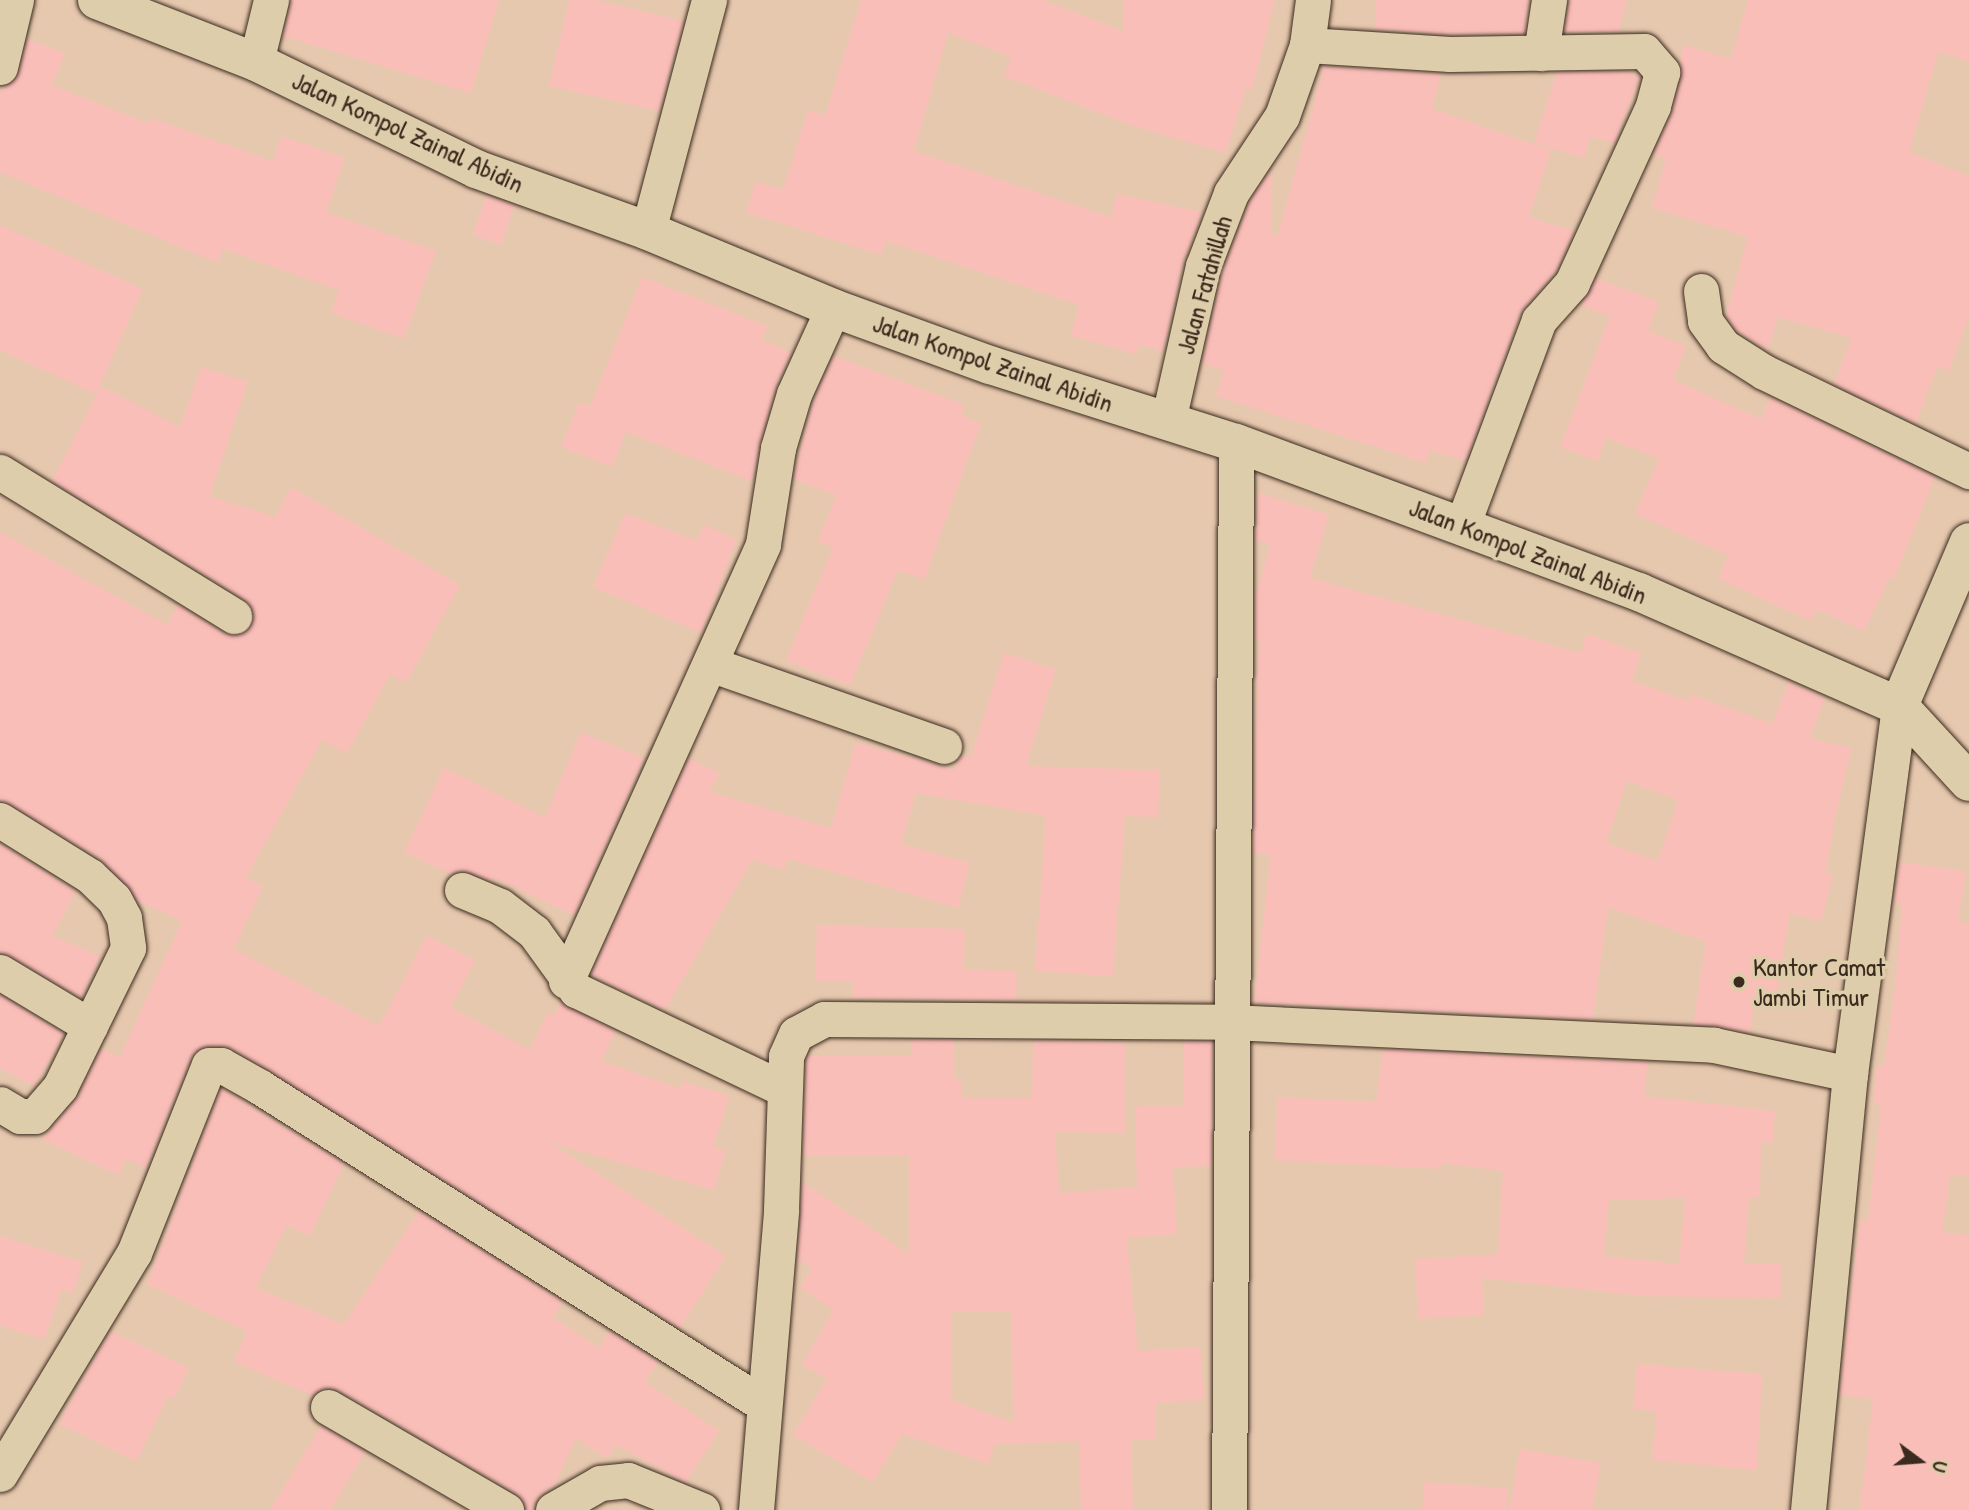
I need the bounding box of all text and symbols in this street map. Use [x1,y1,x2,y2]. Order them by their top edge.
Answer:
street label: Jalan Kompol Zainal Abidin [287,65,529,199]
street label: Jalan Fatahillah [1169,212,1239,358]
street label: Jalan Kompol Zainal Abidin [869,307,1117,419]
street label: Jalan Kompol Zainal Abidin [1405,491,1651,611]
place label: Kantor Camat Jambi Timur [1753,951,1885,1012]
marker: Kantor Camat Jambi Timur [1731,974,1747,990]
north arrow [1885,1426,1955,1496]
text: U [1926,1458,1954,1475]

